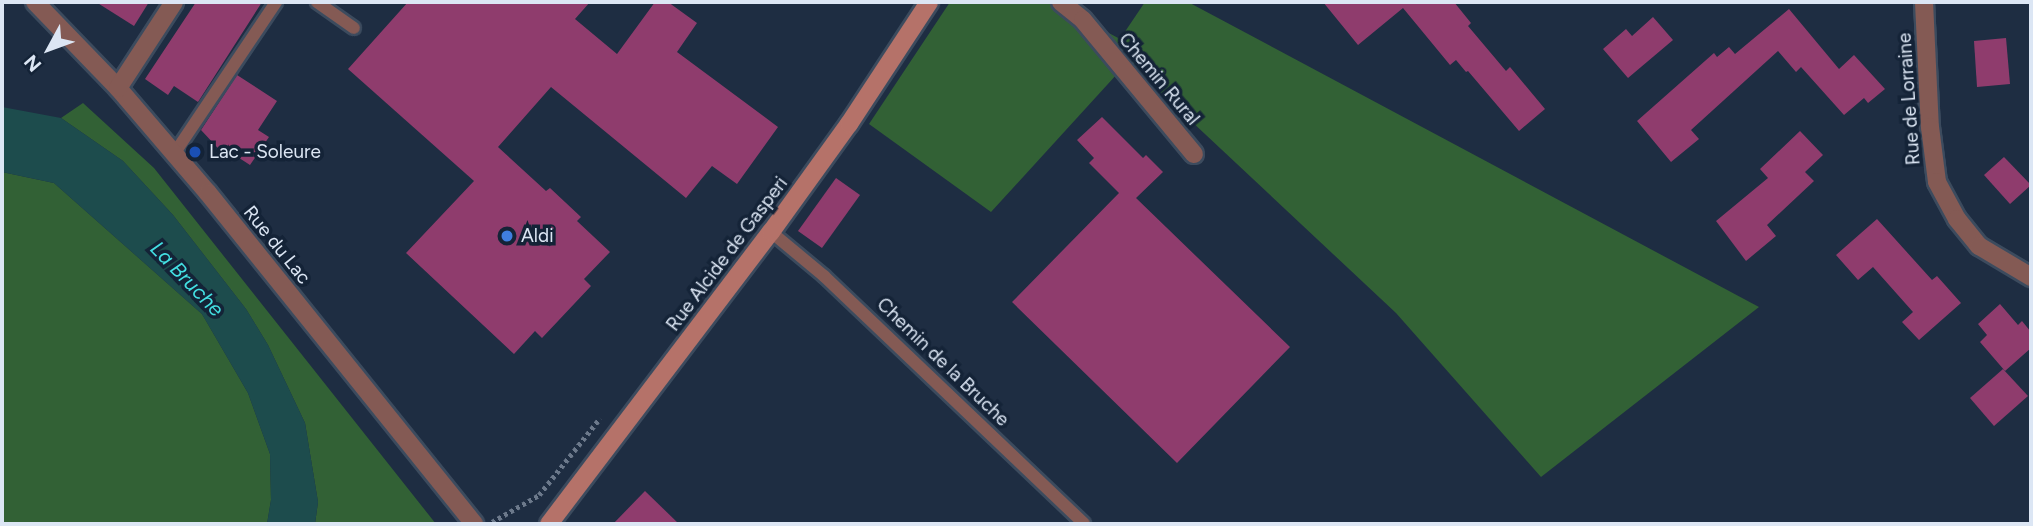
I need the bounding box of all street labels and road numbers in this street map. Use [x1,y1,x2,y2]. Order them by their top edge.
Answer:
street label: Chemin Rural [1114,28,1204,130]
street label: Rue de Lorraine [1893,32,1925,166]
street label: Rue Alcide de Gasperi [662,172,792,336]
street label: Rue du Lac [239,201,315,289]
street label: Chemin de la Bruche [872,293,1014,431]

